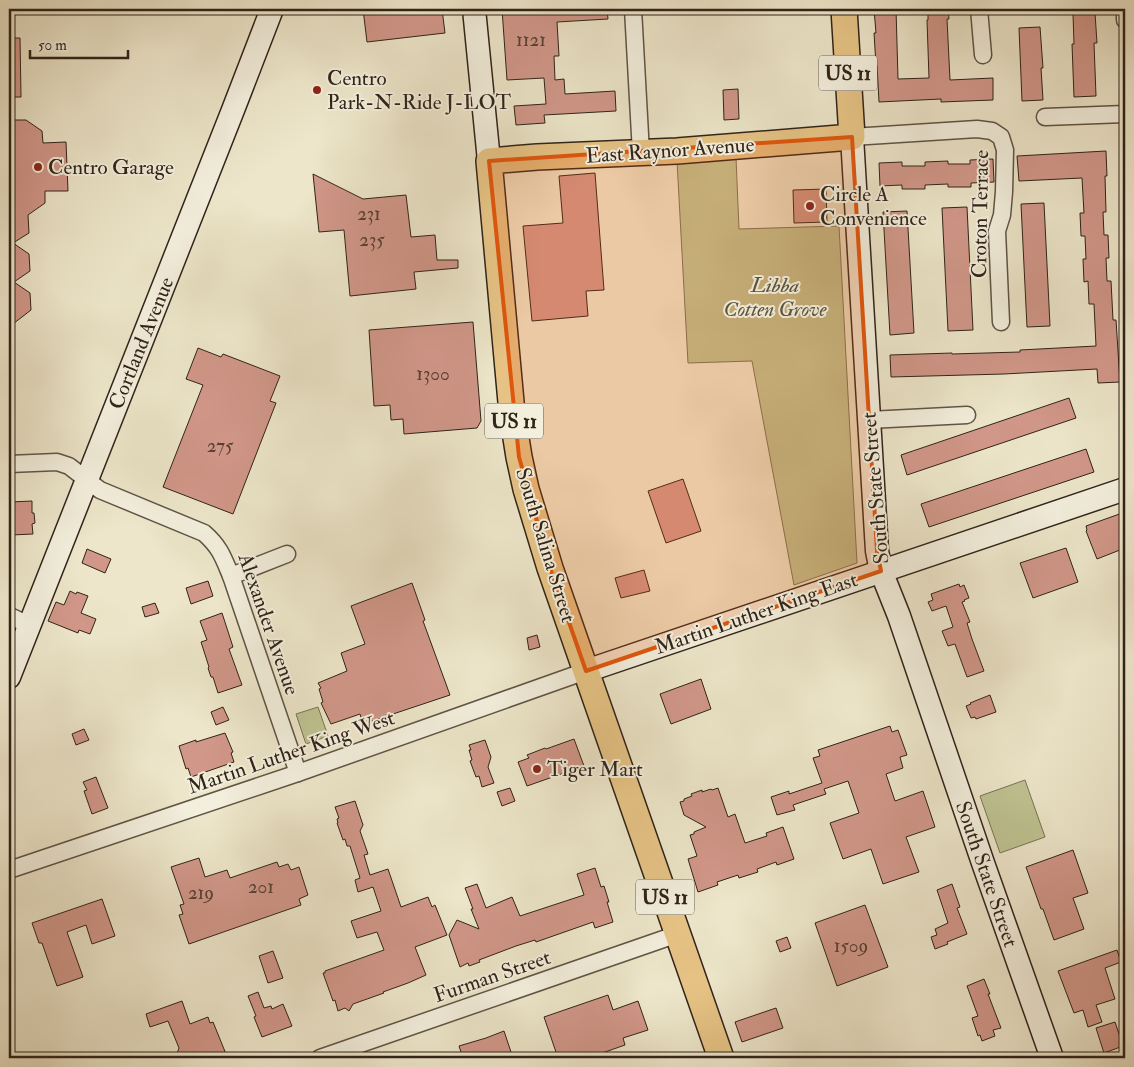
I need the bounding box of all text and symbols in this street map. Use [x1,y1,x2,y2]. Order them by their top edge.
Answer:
scale bar [30,28,128,60]
house number: 1121 [516,28,546,52]
text: 50 m [38,36,67,55]
road number: US 11 [819,56,877,90]
place label: Centro Park-N-Ride J-LOT [327,65,512,116]
marker: Centro Park-N-Ride J-LOT [311,84,323,96]
street label: East Raynor Avenue [585,131,755,170]
street label: Croton Terrace [966,149,995,278]
place label: Centro Garage [48,154,174,181]
marker: Centro Garage [32,161,44,173]
place label: Circle A Convenience [820,181,927,232]
marker: Circle A Convenience [804,200,816,212]
house number: 231 [357,202,381,226]
house number: 235 [359,228,385,252]
park label: Libba Cotten Grove [723,272,828,323]
street label: Cortland Avenue [103,273,180,413]
house number: 1300 [416,362,450,386]
road number: US 11 [485,404,543,438]
street label: South State Street [855,411,896,565]
house number: 275 [207,434,234,458]
street label: South Salina Street [509,464,582,626]
street label: Alexander Avenue [231,549,306,699]
street label: Martin Luther King East [651,566,861,661]
street label: Martin Luther King West [184,704,398,801]
place label: Tiger Mart [547,756,643,783]
marker: Tiger Mart [531,763,543,775]
street label: South State Street [949,798,1024,951]
house number: 201 [248,875,274,899]
road number: US 11 [636,880,694,914]
house number: 219 [188,881,214,905]
house number: 1509 [834,934,868,958]
street label: Furman Street [430,944,554,1009]

